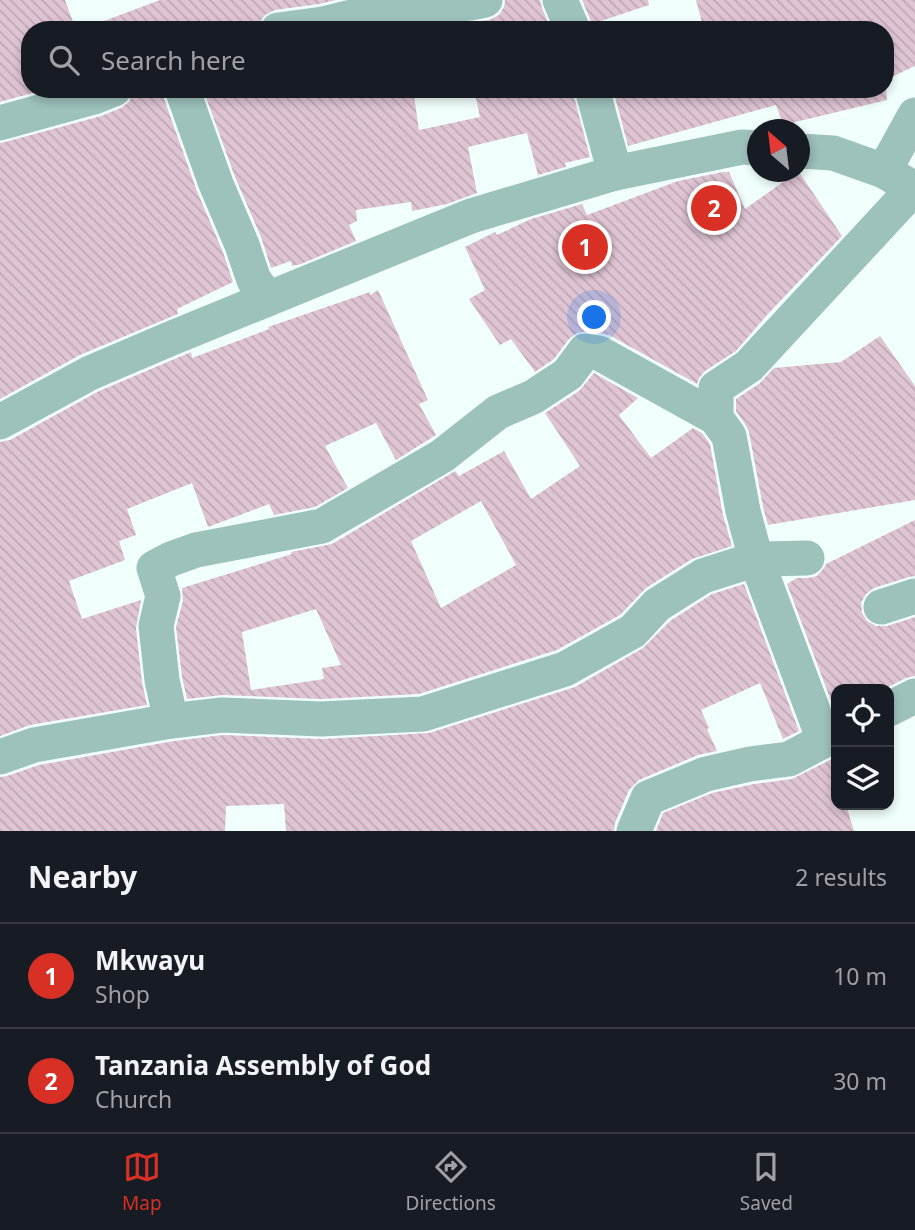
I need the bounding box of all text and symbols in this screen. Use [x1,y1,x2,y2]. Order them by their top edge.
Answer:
search box [21,21,894,98]
icon: search [45,41,83,79]
text: Search here [101,42,246,78]
north arrow [747,119,810,182]
pin: 2 [691,182,737,234]
pin: 1 [562,221,608,273]
your location [577,300,611,334]
map controls [831,684,894,810]
button: locate [831,684,894,747]
button: layers [831,747,894,810]
text: Nearby [28,856,137,897]
text: 2 results [795,861,887,893]
text: Mkwayu [95,942,205,978]
text: 1 [44,960,58,992]
text: 10 m [833,960,887,992]
text: Shop [95,978,150,1010]
text: Tanzania Assembly of God [95,1047,431,1083]
text: 2 [44,1065,58,1097]
text: 30 m [833,1065,887,1097]
text: Church [95,1083,172,1115]
tab: Map [122,1148,162,1216]
tab: Directions [406,1148,496,1216]
tab: Saved [740,1148,793,1216]

